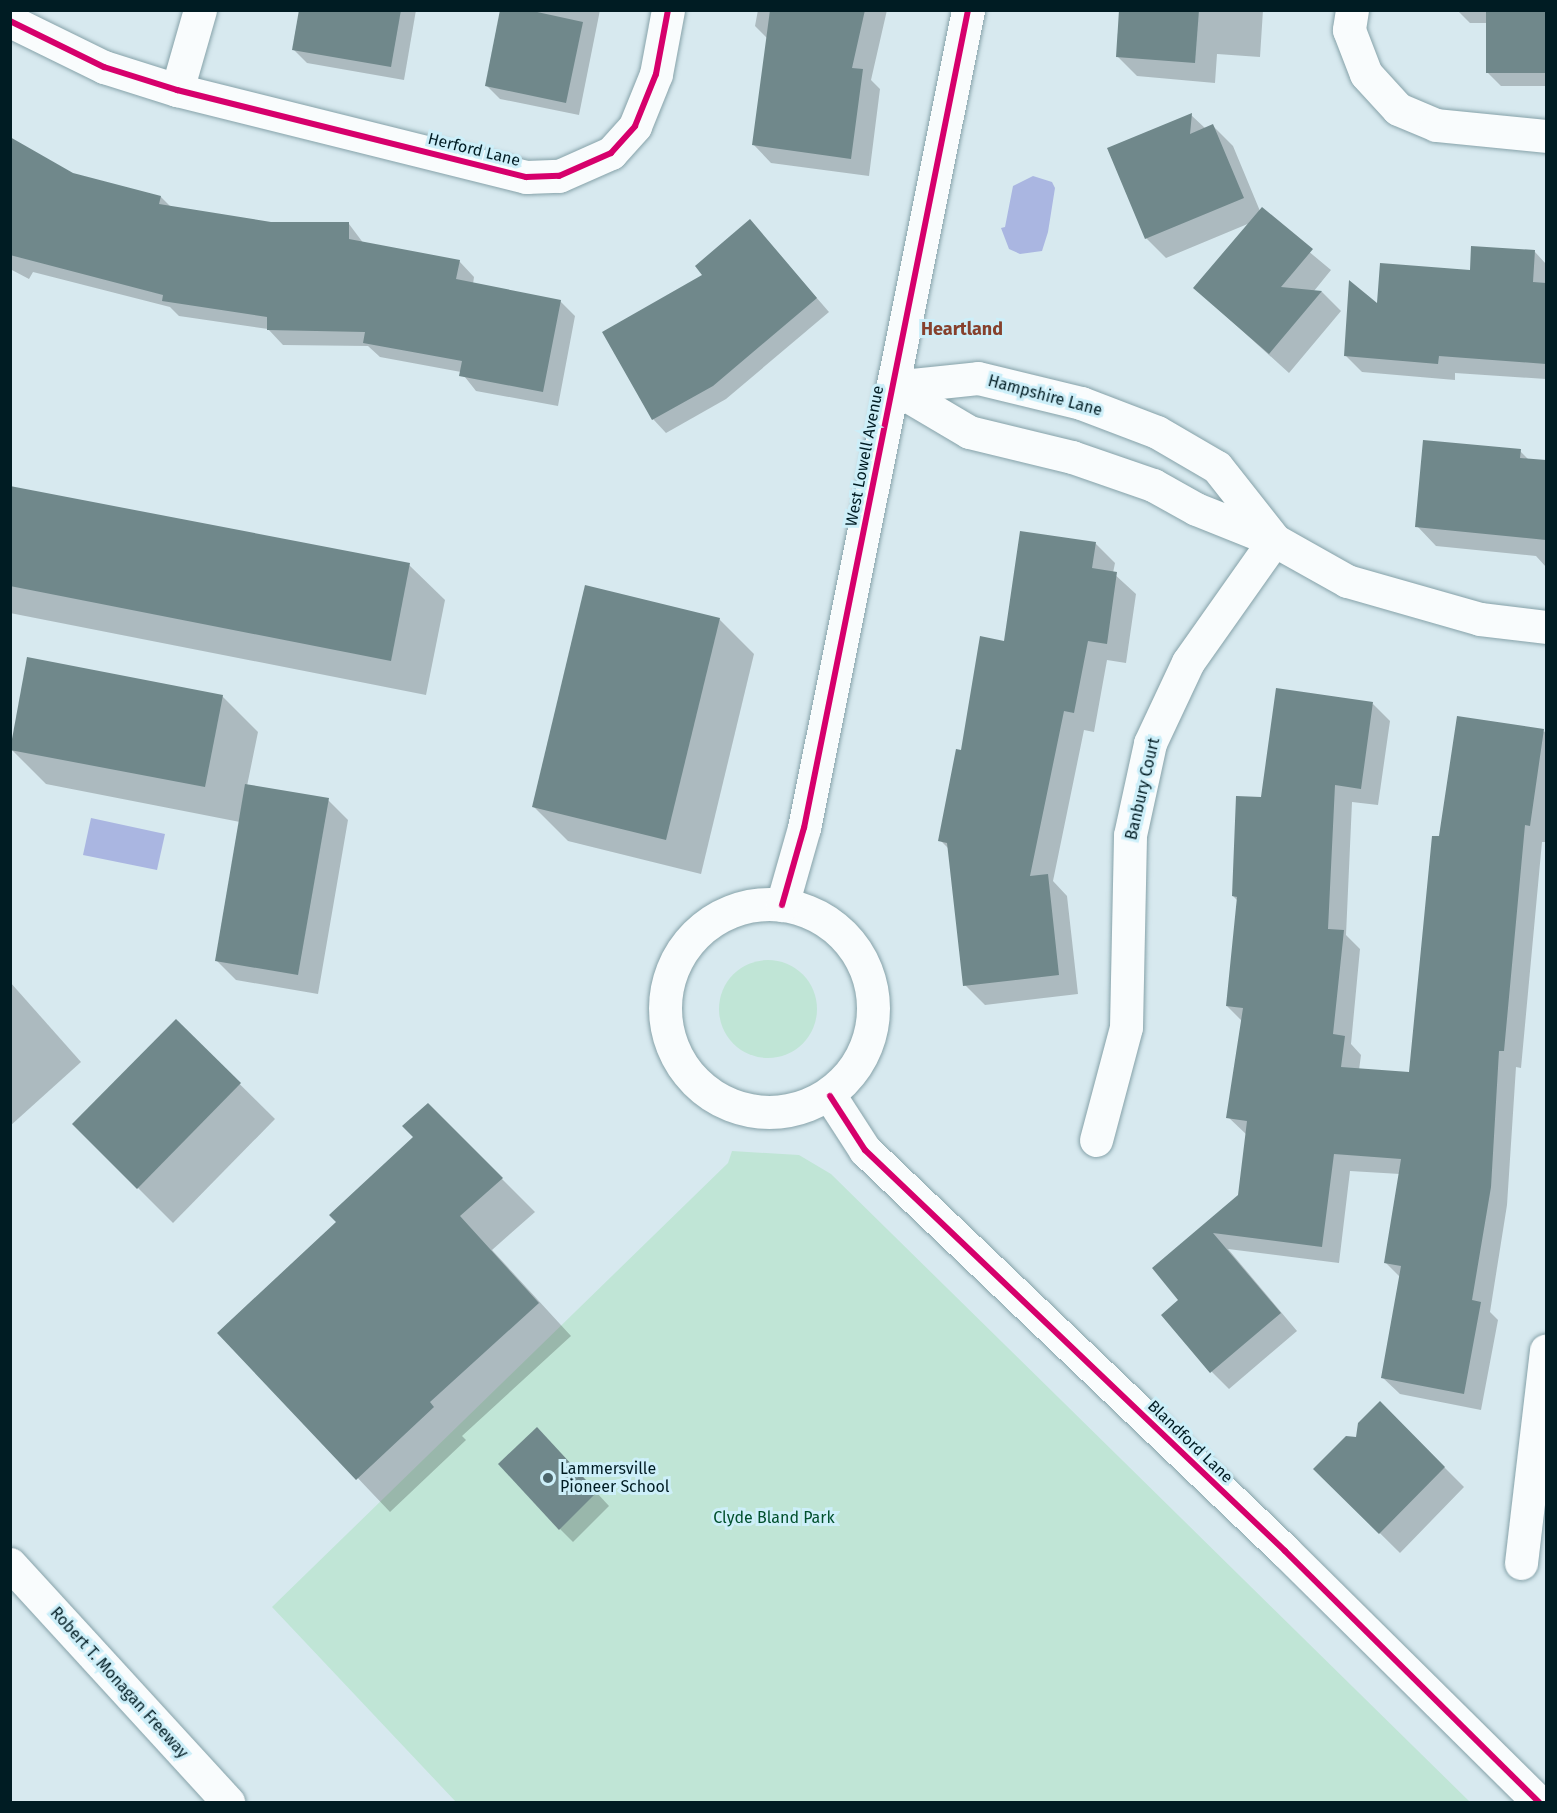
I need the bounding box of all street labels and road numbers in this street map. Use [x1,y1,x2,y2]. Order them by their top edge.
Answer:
street label: Herford Lane [426,129,522,171]
street label: Hampshire Lane [986,372,1104,420]
street label: West Lowell Avenue [842,384,888,528]
street label: Banbury Court [1122,736,1164,842]
street label: Blandford Lane [1144,1397,1236,1487]
street label: Robert T. Monagan Freeway [46,1603,192,1763]

